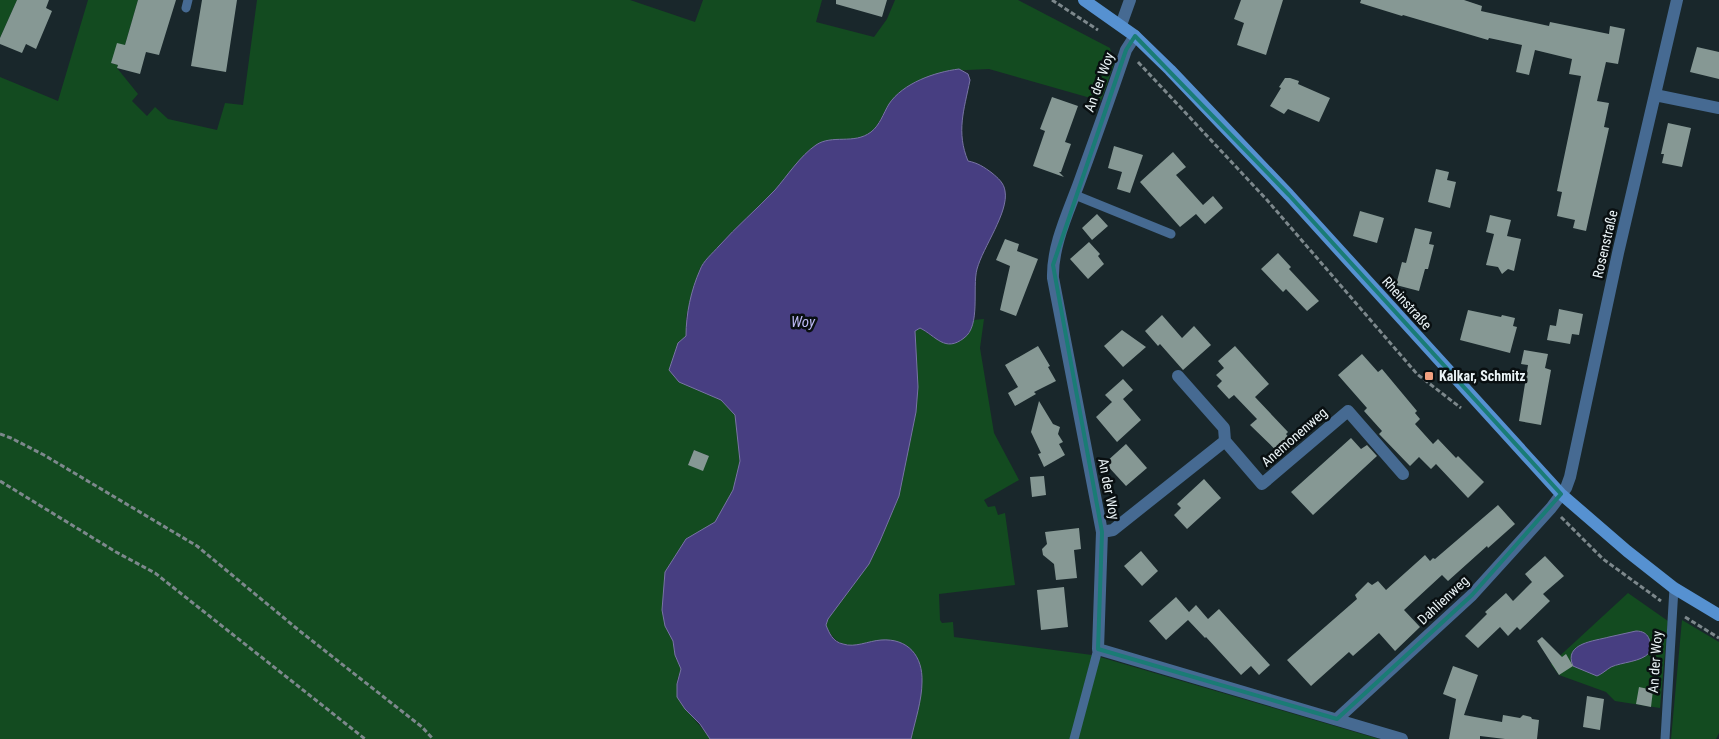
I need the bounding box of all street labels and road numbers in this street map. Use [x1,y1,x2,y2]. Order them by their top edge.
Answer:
street label: An der Woy [1081,50,1117,114]
street label: Rosenstraße [1589,208,1621,280]
street label: Rheinstraße [1379,273,1435,333]
street label: Anemonenweg [1258,404,1330,470]
street label: An der Woy [1095,457,1123,521]
street label: Dahlienweg [1414,572,1472,628]
street label: An der Woy [1645,630,1665,694]

